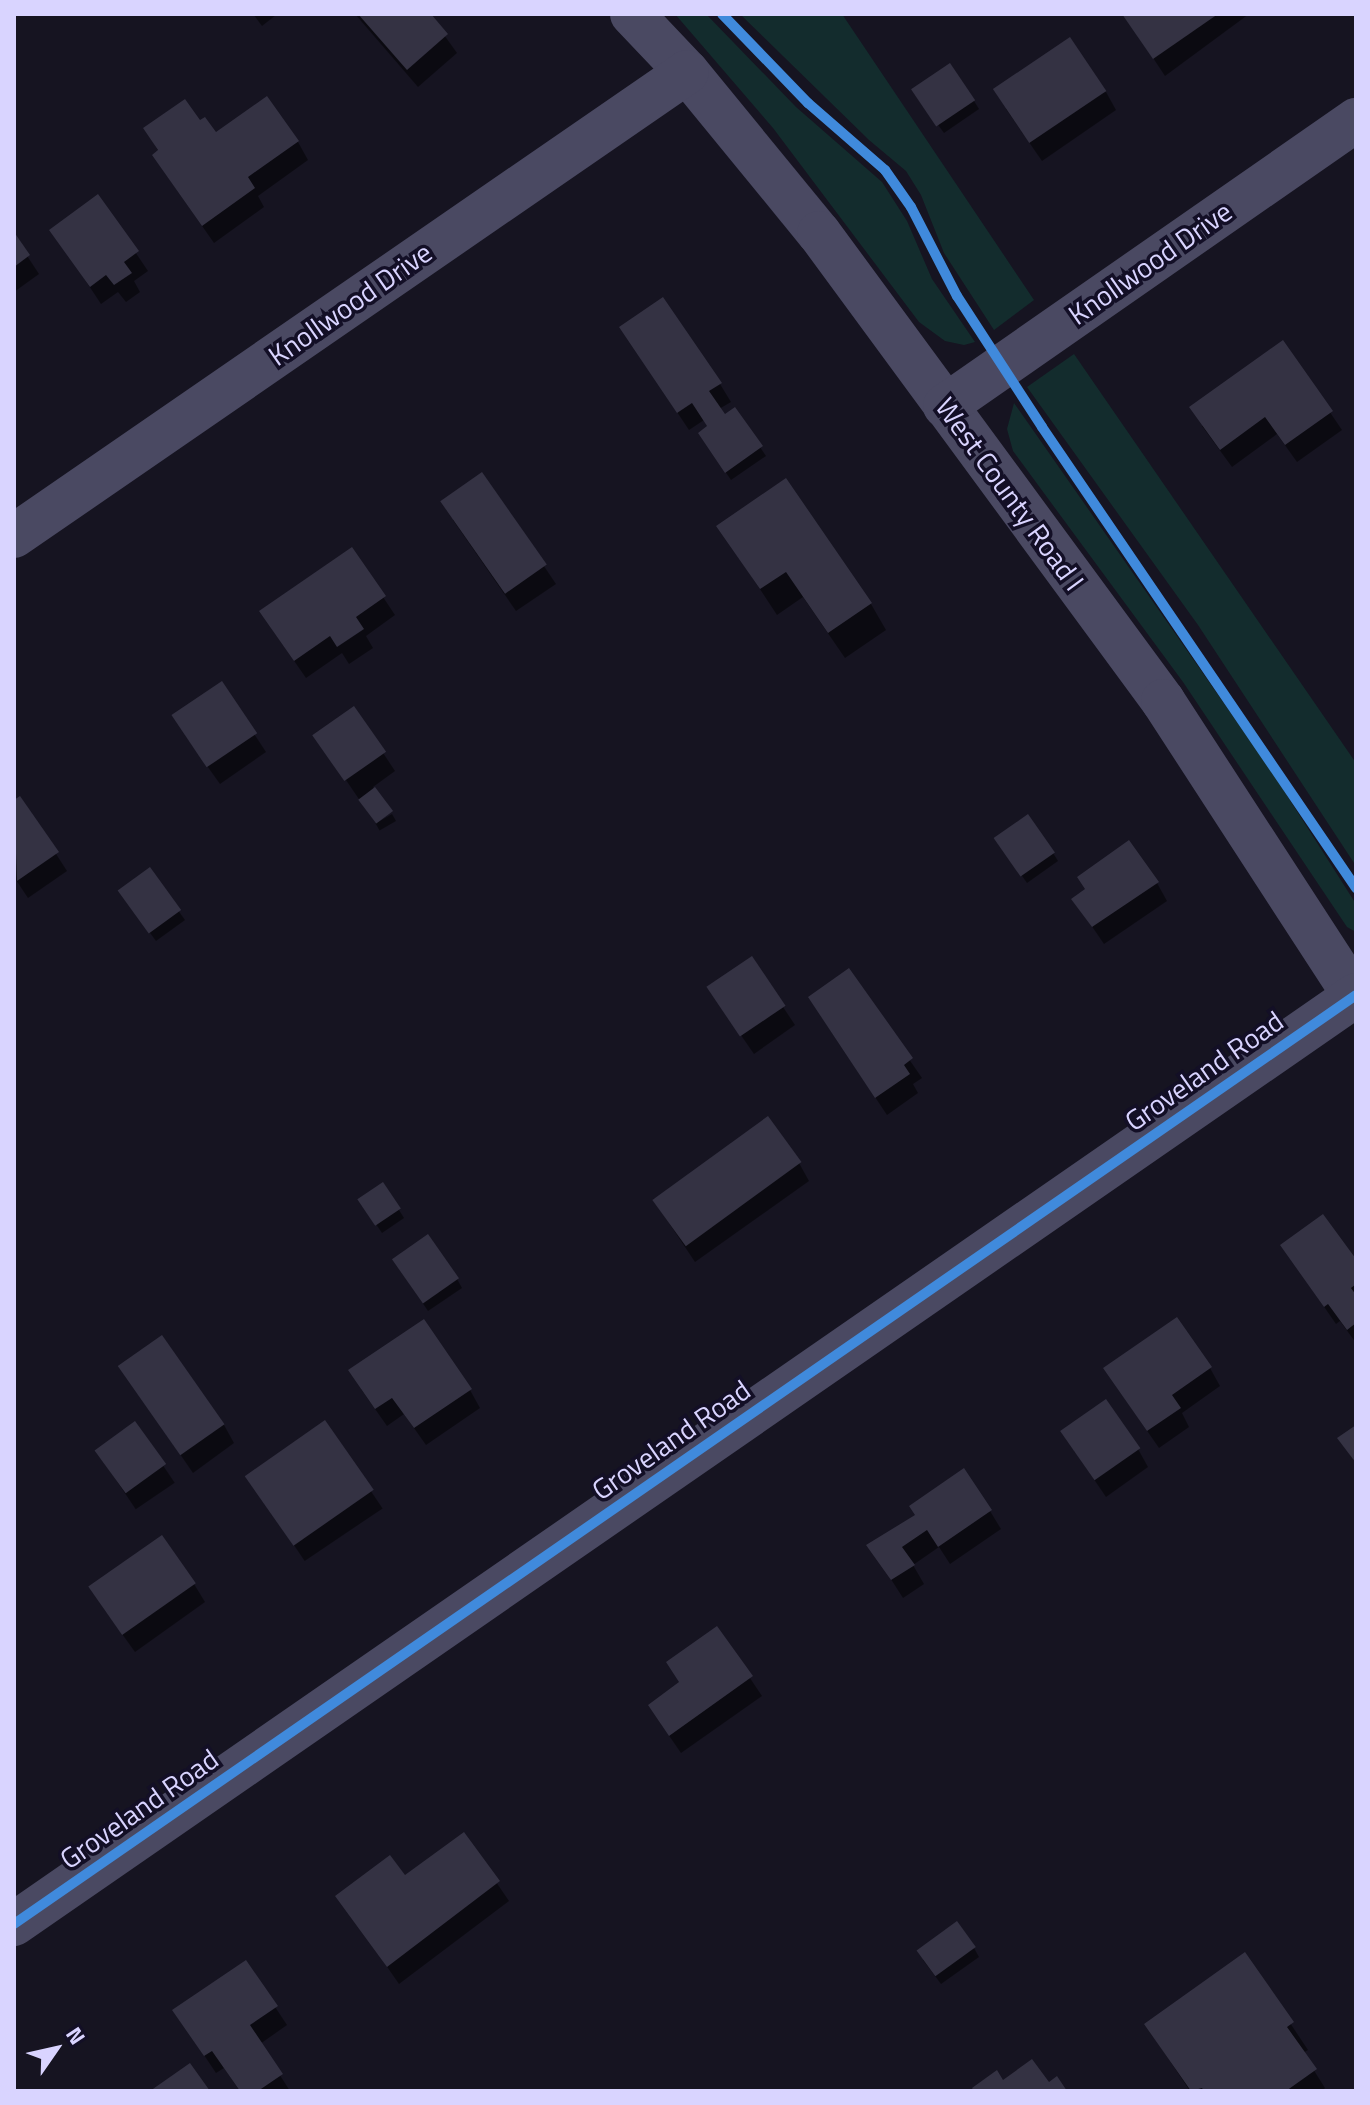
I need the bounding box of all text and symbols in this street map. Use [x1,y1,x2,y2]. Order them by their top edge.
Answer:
street label: Knollwood Drive [1062,194,1238,332]
street label: Knollwood Drive [262,235,438,373]
street label: West County Road I [929,391,1091,597]
street label: Groveland Road [1118,1004,1290,1138]
street label: Groveland Road [585,1373,757,1507]
street label: Groveland Road [53,1742,225,1876]
north arrow [16,2009,96,2089]
text: N [58,2020,94,2051]

